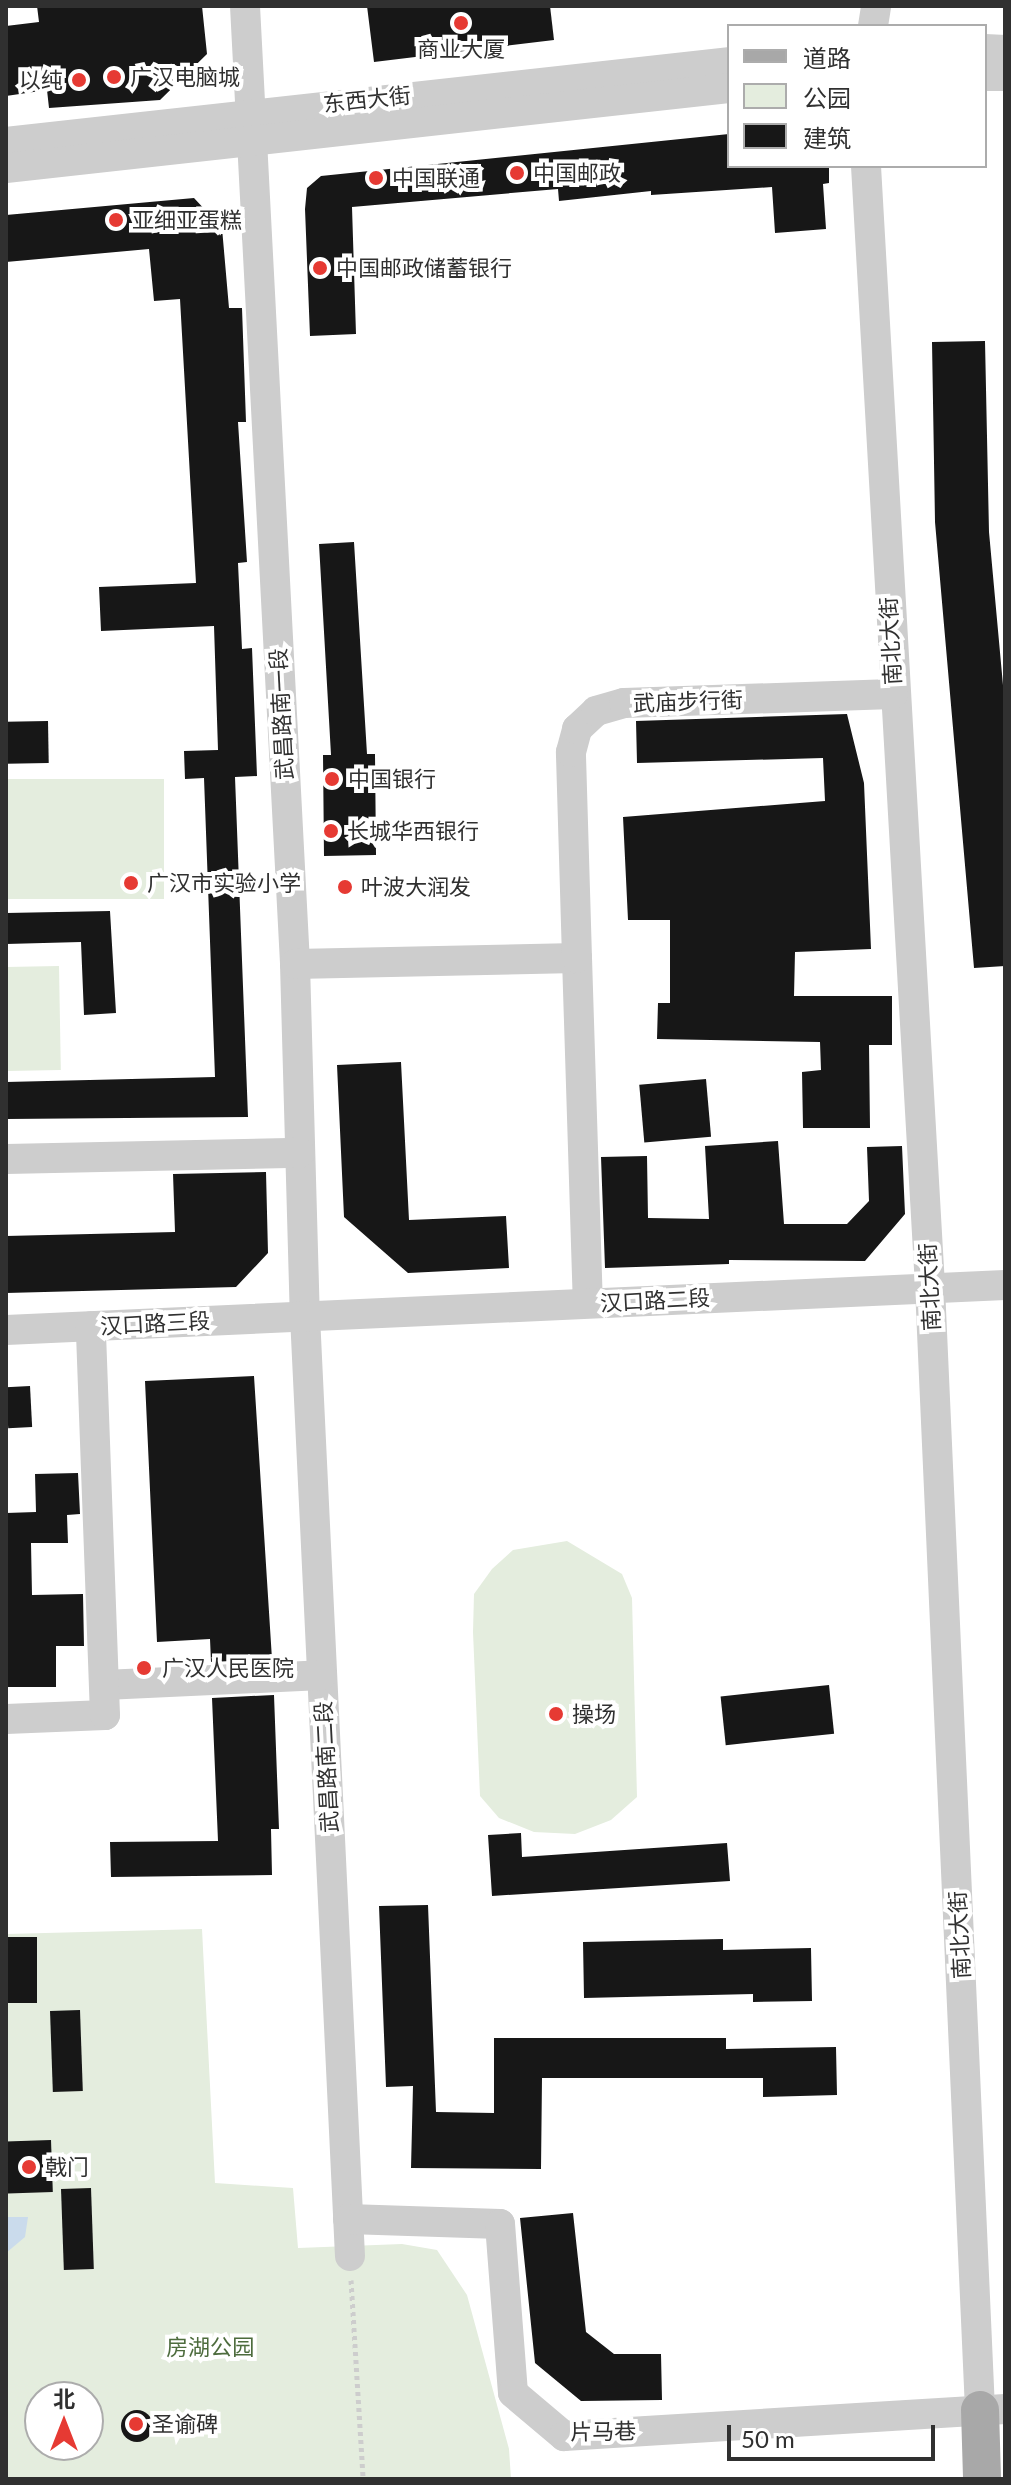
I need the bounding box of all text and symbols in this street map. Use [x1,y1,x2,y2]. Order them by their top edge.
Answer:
marker: 商业大厦 [452,14,470,32]
legend [727,24,987,168]
place label: 商业大厦 [417,36,505,62]
text: 道路 [803,43,851,72]
place label: 广汉电脑城 [130,64,240,90]
place label: 以纯 [19,67,63,93]
marker: 广汉电脑城 [105,68,123,86]
marker: 以纯 [70,71,88,89]
street label: 东西大街 [322,81,412,117]
text: 公园 [803,83,851,112]
text: 建筑 [803,123,851,152]
place label: 中国邮政 [533,160,621,186]
marker: 中国邮政 [508,164,526,182]
place label: 中国联通 [392,165,480,191]
marker: 中国联通 [367,169,385,187]
place label: 亚细亚蛋糕 [132,207,242,233]
marker: 亚细亚蛋糕 [107,211,125,229]
place label: 中国邮政储蓄银行 [336,255,512,281]
marker: 中国邮政储蓄银行 [311,259,329,277]
street label: 南北大街 [875,596,905,686]
street label: 武昌路南一段 [264,647,298,781]
street label: 武庙步行街 [633,686,743,716]
place label: 中国银行 [348,766,436,792]
marker: 中国银行 [323,770,341,788]
place label: 长城华西银行 [347,818,479,844]
marker: 长城华西银行 [322,822,340,840]
place label: 广汉市实验小学 [147,870,301,896]
marker: 广汉市实验小学 [122,874,140,892]
place label: 叶波大润发 [361,874,471,900]
marker: 叶波大润发 [336,878,354,896]
street label: 南北大街 [914,1242,944,1332]
street label: 汉口路二段 [599,1284,711,1316]
street label: 汉口路三段 [99,1307,211,1339]
place label: 广汉人民医院 [162,1655,294,1681]
marker: 广汉人民医院 [133,1657,155,1679]
street label: 武昌路南二段 [309,1700,343,1834]
place label: 操场 [572,1701,616,1727]
marker: 操场 [547,1705,565,1723]
street label: 南北大街 [944,1890,974,1980]
place label: 戟门 [45,2154,89,2180]
marker: 戟门 [20,2158,38,2176]
park label: 房湖公园 [166,2334,254,2360]
north arrow [24,2381,104,2461]
text: 北 [53,2385,75,2412]
scale bar [731,2409,939,2459]
place label: 圣谕碑 [152,2411,218,2437]
marker: 圣谕碑 [127,2415,145,2433]
street label: 片马巷 [570,2417,636,2445]
text: 50 m [741,2424,795,2453]

